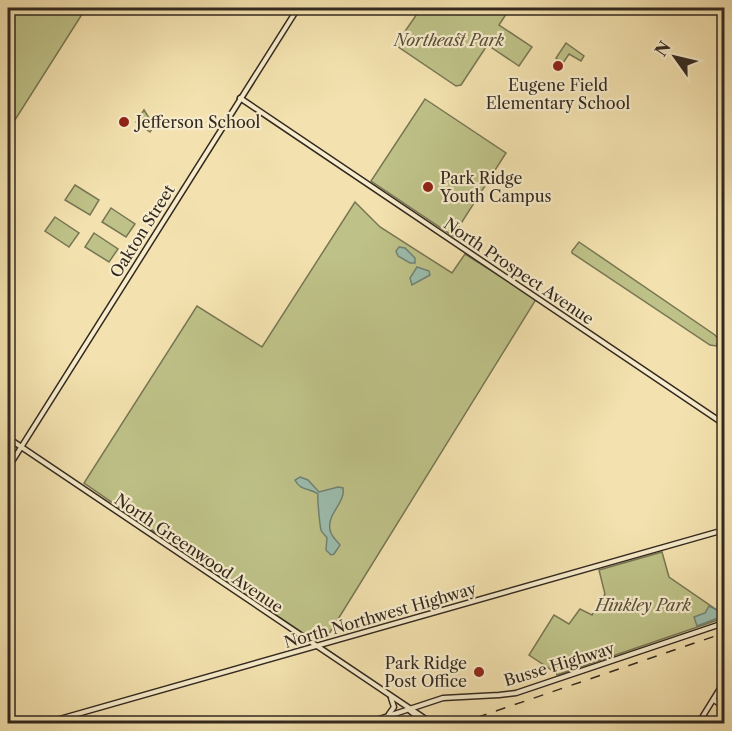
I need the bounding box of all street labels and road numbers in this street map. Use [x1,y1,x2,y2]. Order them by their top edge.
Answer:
street label: Oakton Street [105,180,179,281]
street label: North Prospect Avenue [440,213,598,329]
street label: North Greenwood Avenue [111,489,287,617]
street label: North Northwest Highway [282,578,479,652]
street label: Busse Highway [501,637,618,690]

